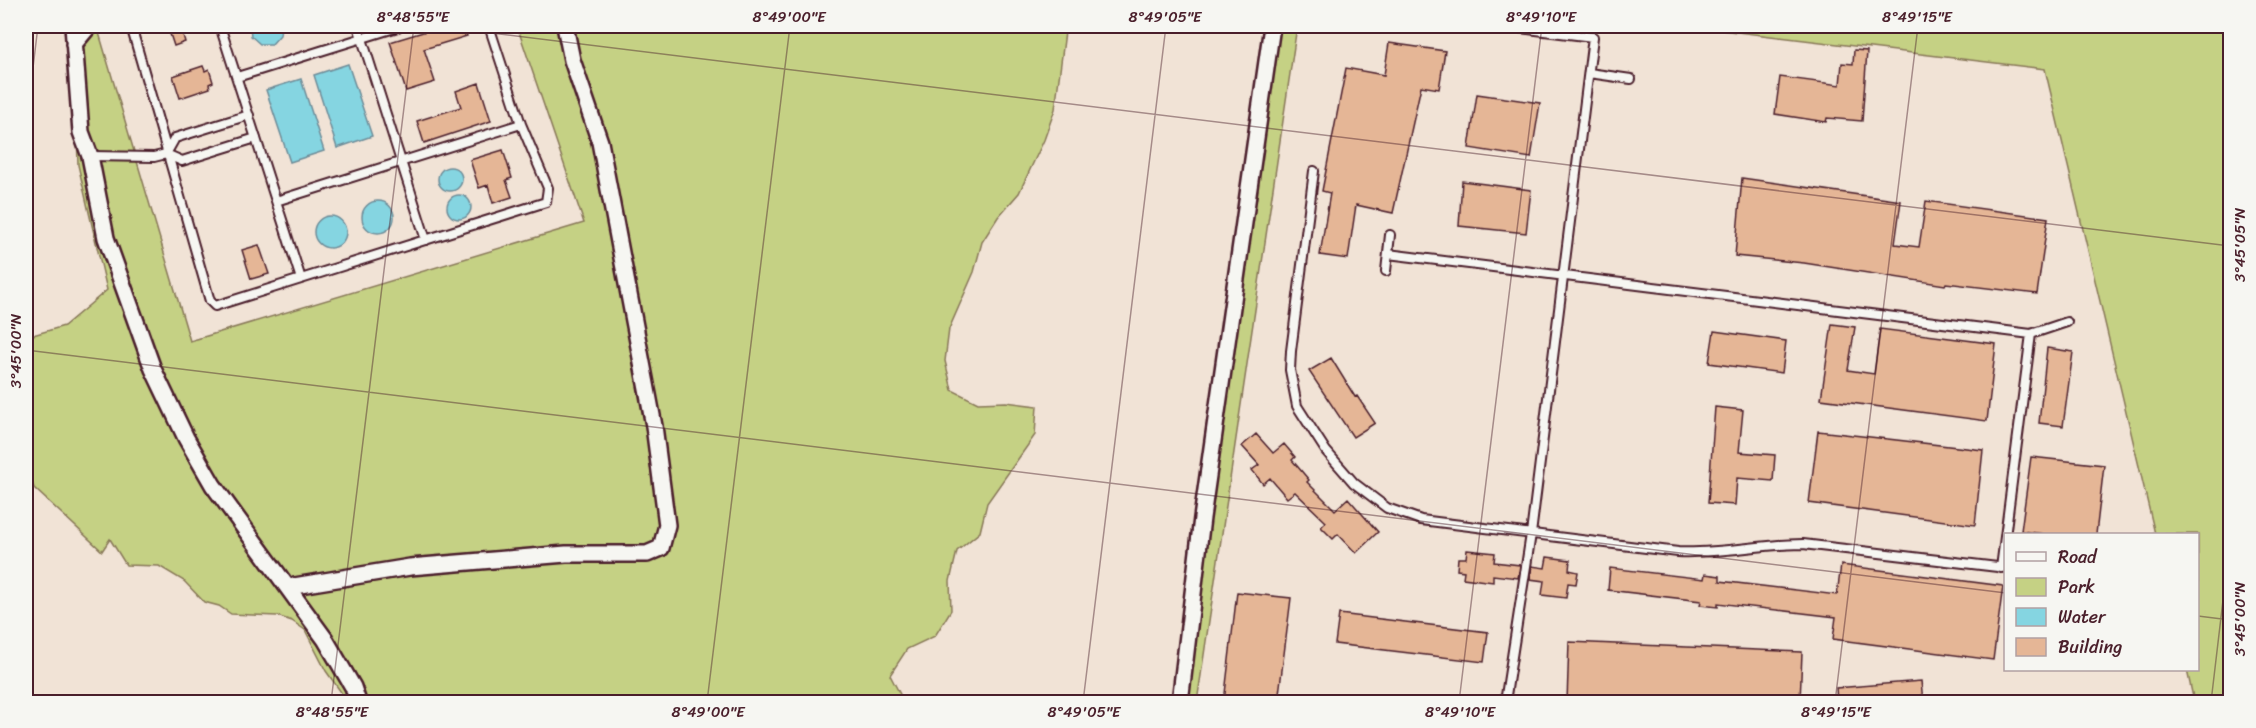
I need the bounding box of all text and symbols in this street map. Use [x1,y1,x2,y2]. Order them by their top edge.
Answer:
text: 8°48'55"E [377,4,451,30]
text: 8°49'00"E [752,4,827,30]
text: 8°49'05"E [1129,4,1203,30]
text: 8°49'10"E [1506,4,1578,30]
text: 8°49'15"E [1882,4,1954,30]
text: 3°45'05"N [2227,207,2253,282]
text: 3°45'00"N [3,313,29,388]
legend [2004,533,2199,671]
text: Road [2058,541,2098,573]
text: Park [2058,571,2095,603]
text: 3°45'00"N [2227,581,2253,656]
text: Water [2058,601,2107,633]
text: Building [2058,631,2122,663]
text: 8°48'55"E [296,699,370,725]
text: 8°49'00"E [671,699,746,725]
text: 8°49'05"E [1048,699,1122,725]
text: 8°49'10"E [1425,699,1497,725]
text: 8°49'15"E [1801,699,1873,725]

